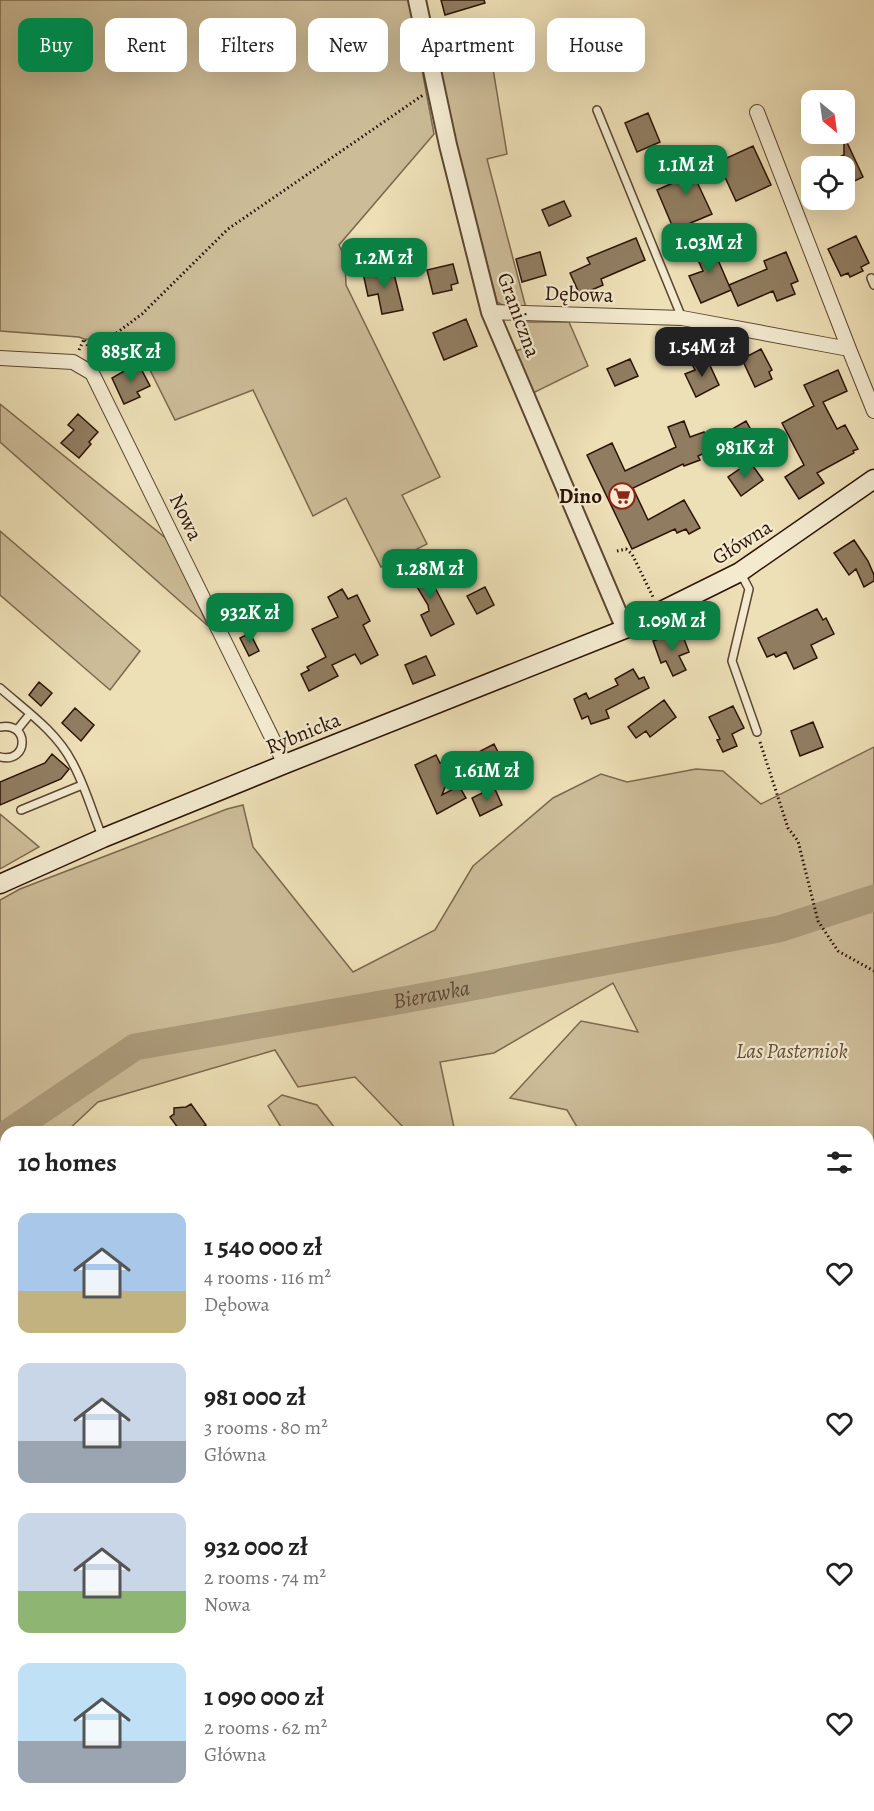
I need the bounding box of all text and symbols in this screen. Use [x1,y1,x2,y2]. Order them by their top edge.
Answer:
chip: Buy [18,18,93,72]
chip: Rent [105,18,187,72]
chip: Filters [199,18,296,72]
chip: New [308,18,388,72]
chip: Apartment [400,18,535,72]
chip: House [547,18,645,72]
north arrow [801,90,855,144]
map controls [801,90,855,210]
pin: 1.1M zł [631,145,741,196]
text: 1.1M zł [658,151,714,178]
button: locate [801,156,855,210]
pin: 1.03M zł [647,223,771,274]
text: 1.03M zł [676,229,742,256]
pin: 1.2M zł [329,238,439,289]
text: 1.2M zł [355,244,413,271]
street label: Graniczna [491,269,547,362]
street label: Dębowa [544,279,614,309]
pin: 1.54M zł [640,327,764,378]
pin: 885K zł [76,332,186,383]
text: 1.54M zł [669,333,735,360]
text: 885K zł [101,338,161,365]
pin: 981K zł [690,428,800,479]
text: 981K zł [716,434,774,461]
supermarket icon: Dino [607,481,637,511]
place label: Dino [559,482,602,510]
street label: Nowa [163,489,209,545]
street label: Główna [707,513,777,571]
pin: 1.28M zł [368,549,492,600]
text: 1.28M zł [396,555,464,582]
pin: 932K zł [195,593,305,644]
text: 932K zł [220,599,280,626]
pin: 1.09M zł [610,601,734,652]
text: 1.09M zł [638,607,706,634]
street label: Rybnicka [261,705,345,761]
pin: 1.61M zł [425,751,549,802]
text: 1.61M zł [455,757,519,784]
water label: Bierawka [391,973,472,1017]
park label: Las Pasterniok [736,1037,848,1065]
text: 10 homes [18,1145,117,1180]
icon: filters [823,1146,856,1179]
text: 1 540 000 zł [204,1229,322,1264]
icon: home [66,1237,138,1309]
icon: heart [823,1257,856,1290]
text: 4 rooms · 116 m² [204,1264,331,1291]
text: Dębowa [204,1291,270,1318]
text: 981 000 zł [204,1379,306,1414]
icon: home [66,1387,138,1459]
icon: heart [823,1407,856,1440]
text: 3 rooms · 80 m² [204,1414,328,1441]
text: Główna [204,1441,267,1468]
text: 932 000 zł [204,1529,308,1564]
icon: home [66,1537,138,1609]
icon: heart [823,1557,856,1590]
text: 2 rooms · 74 m² [204,1564,326,1591]
text: Nowa [204,1591,251,1618]
text: 1 090 000 zł [204,1679,324,1714]
icon: home [66,1687,138,1759]
icon: heart [823,1707,856,1740]
text: 2 rooms · 62 m² [204,1714,327,1741]
text: Główna [204,1741,267,1768]

